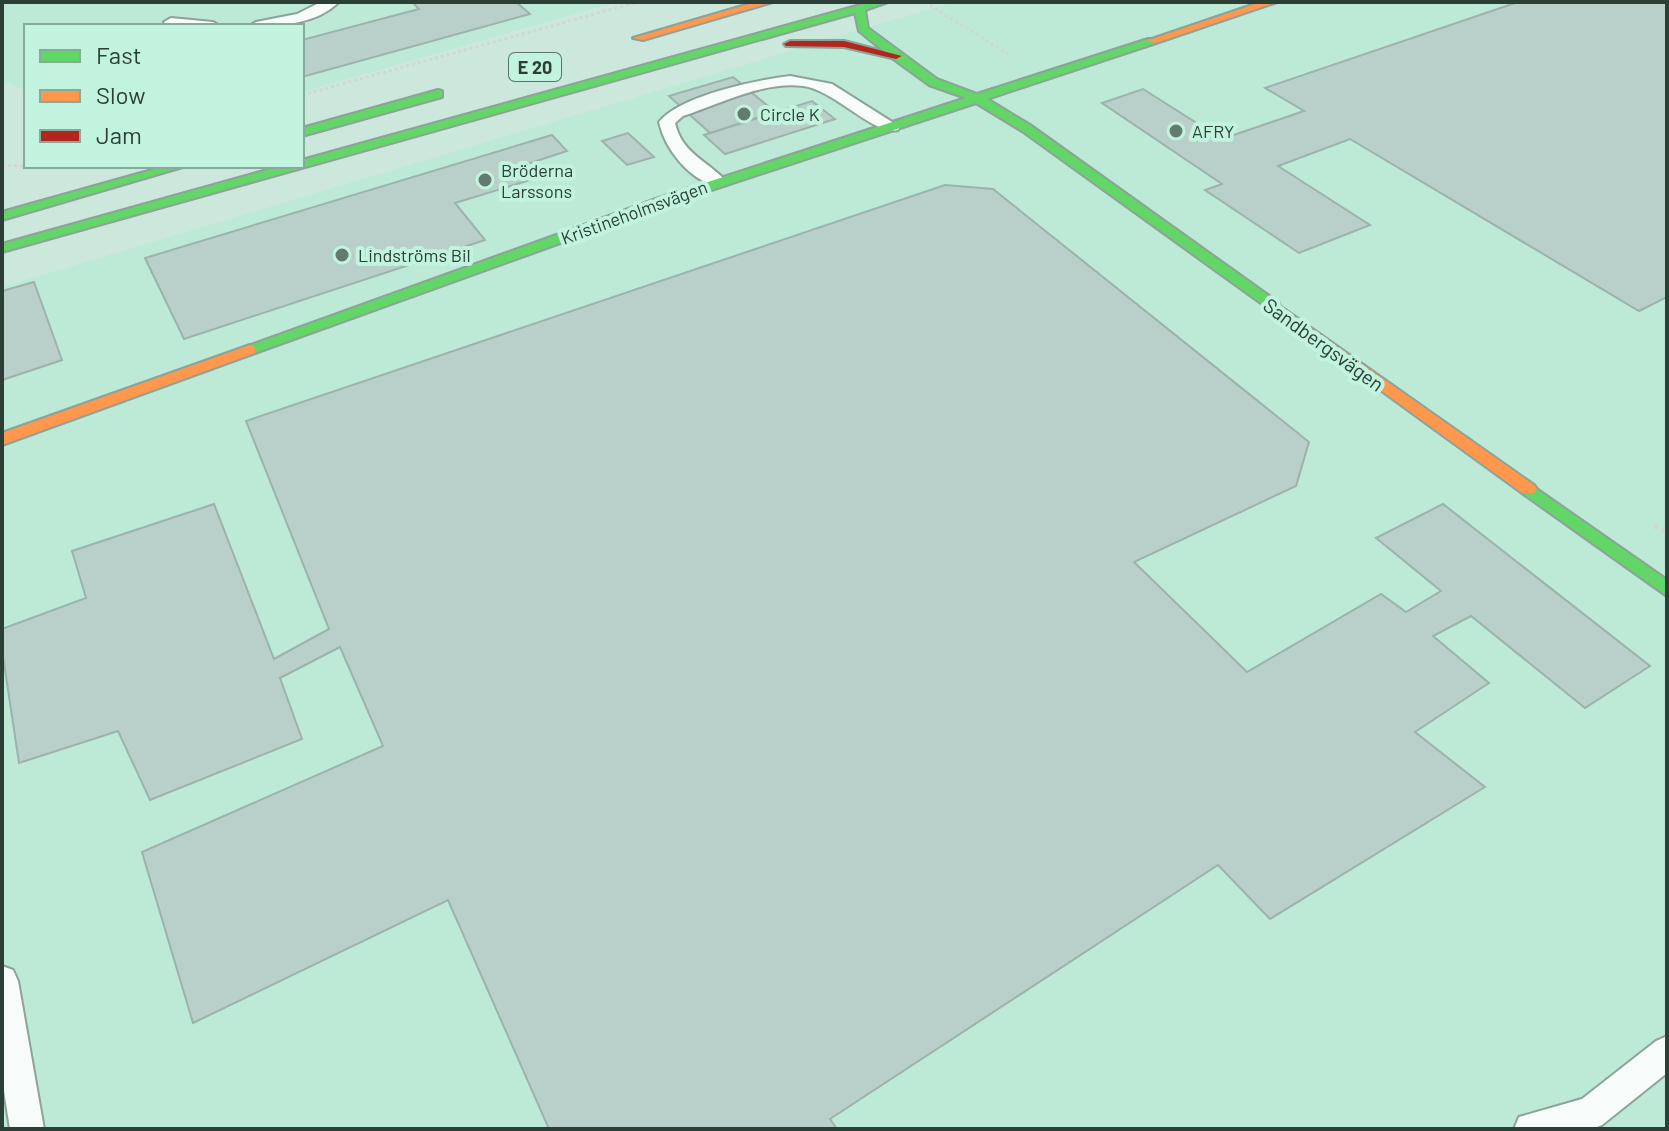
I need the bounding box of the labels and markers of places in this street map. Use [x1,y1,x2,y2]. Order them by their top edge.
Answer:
place label: Circle K [760,103,820,125]
marker: Circle K [735,105,753,123]
place label: AFRY [1192,120,1234,142]
marker: AFRY [1167,122,1185,140]
place label: Bröderna Larssons [501,159,573,202]
marker: Bröderna Larssons [476,171,494,189]
place label: Lindströms Bil [358,244,471,266]
marker: Lindströms Bil [333,246,351,264]

